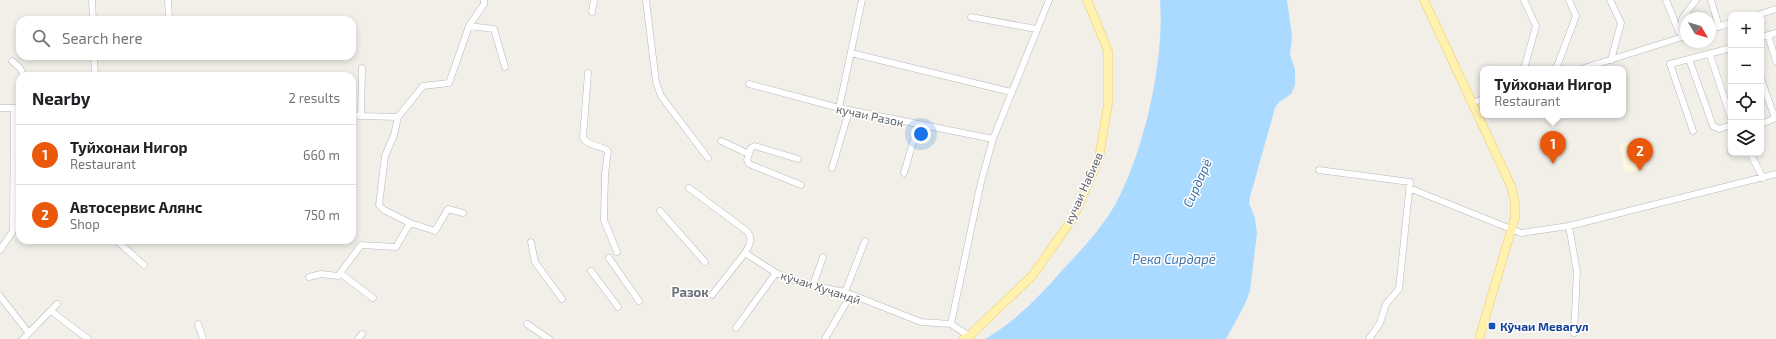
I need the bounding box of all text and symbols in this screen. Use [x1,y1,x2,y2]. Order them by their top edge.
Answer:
north arrow [1680,12,1716,48]
map controls [1728,12,1764,156]
button: + [1728,12,1764,48]
search box [16,16,356,60]
icon: search [30,27,52,49]
text: Search here [62,29,143,47]
button: − [1728,48,1764,84]
popup [1480,66,1626,118]
text: Туйхонаи Нигор [1494,75,1612,93]
button: locate [1728,84,1764,120]
text: Nearby [32,88,90,108]
text: 2 results [288,90,340,106]
text: Restaurant [1494,93,1560,109]
street label: кучаи Разок [835,101,905,130]
button: layers [1728,120,1764,156]
your location [911,124,931,144]
pin: 1 [1540,131,1566,164]
text: Туйхонаи Нигор [70,138,188,156]
pin: 2 [1627,138,1653,171]
text: 1 [42,147,48,163]
text: 660 m [303,147,340,163]
street label: кучаи Набиев [1061,150,1106,227]
text: Restaurant [70,156,136,172]
water label: Сирдарё [1179,156,1215,210]
text: Автосервис Алянс [70,198,203,216]
text: 2 [41,207,49,223]
text: 750 m [304,207,340,223]
text: Shop [70,216,100,232]
water label: Река Сирдарё [1132,251,1216,267]
street label: кӯчаи Хуҷандӣ [779,267,863,307]
district label: Разок [671,284,709,300]
place label: Кӯчаи Мевагул [1500,319,1589,333]
marker: Кӯчаи Мевагул [1487,321,1497,331]

